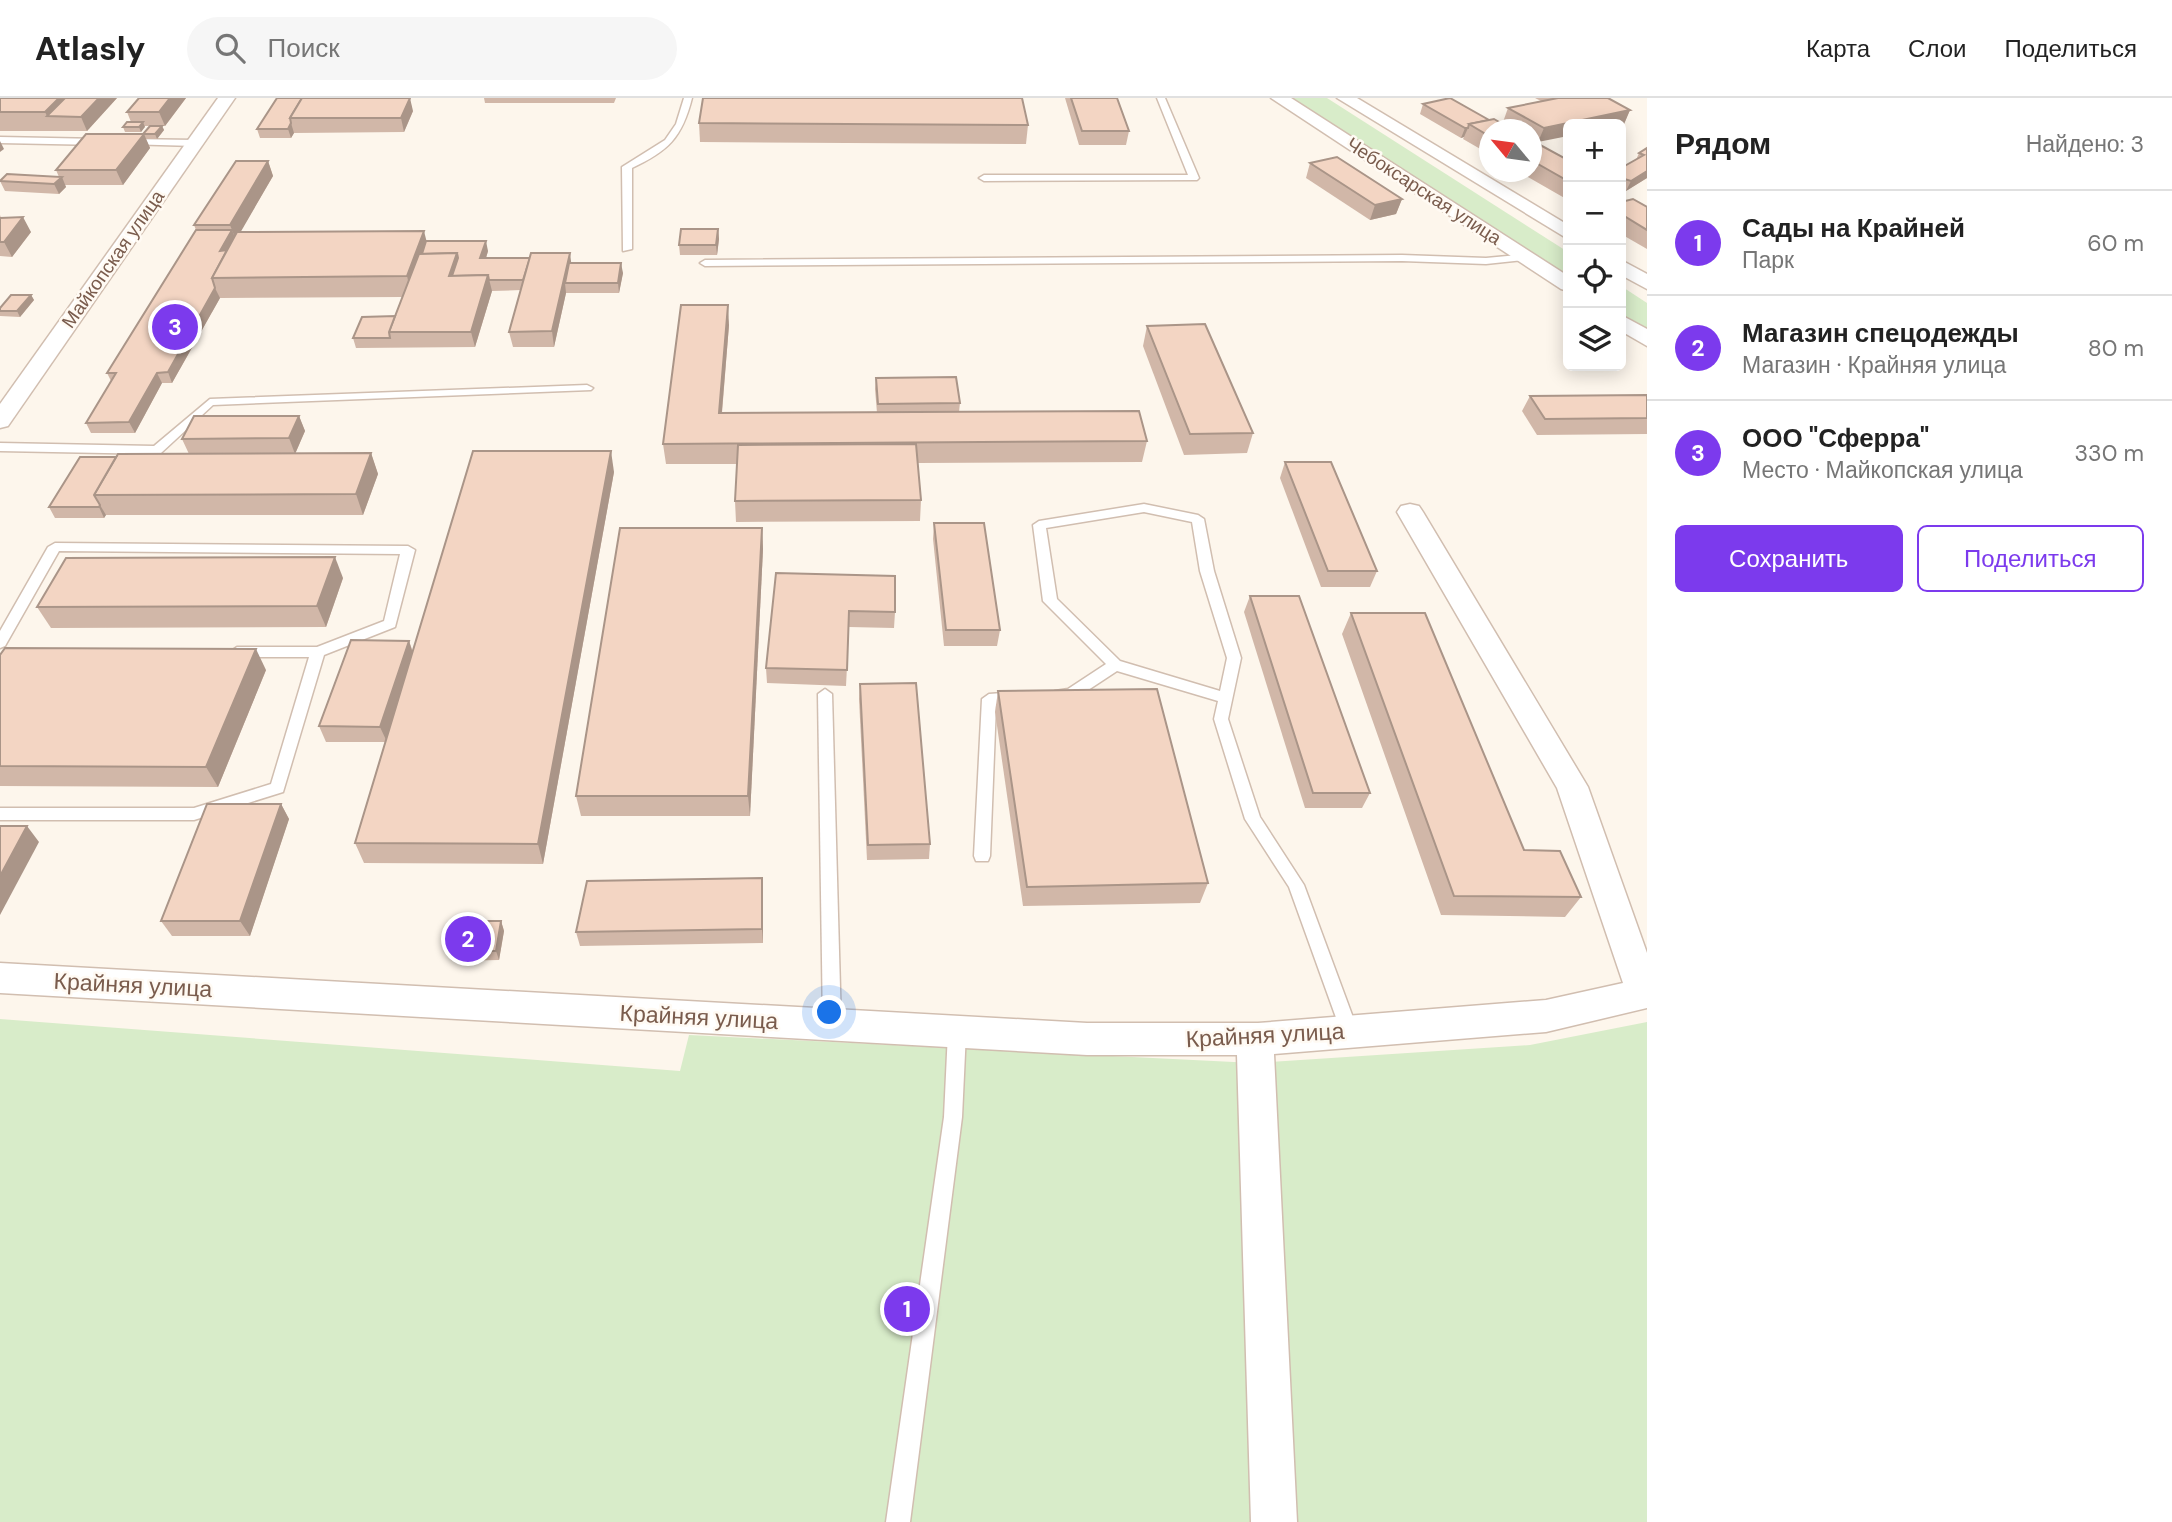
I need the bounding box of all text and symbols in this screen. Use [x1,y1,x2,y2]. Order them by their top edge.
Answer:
search box [187,17,677,80]
text: Atlasly [35,27,145,70]
icon: search [211,29,249,67]
text: Поиск [267,31,340,65]
text: Карта [1806,33,1870,64]
text: Слои [1908,33,1966,64]
text: Поделиться [2004,33,2137,64]
north arrow [1479,119,1542,182]
map controls [1563,119,1626,371]
button: + [1563,119,1626,182]
text: Рядом [1675,124,1771,163]
text: Найдено: 3 [2026,129,2144,159]
street label: Чебоксарская улица [1342,131,1507,251]
button: − [1563,182,1626,245]
street label: Майкопская улица [56,185,170,333]
text: Сады на Крайней [1742,211,1965,245]
text: 1 [1694,228,1702,258]
text: 60 m [2087,228,2144,258]
button: locate [1563,245,1626,308]
text: Парк [1742,245,1794,275]
pin: 3 [152,301,198,353]
button: layers [1563,308,1626,371]
text: Магазин спецодежды [1742,316,2019,350]
text: 2 [1691,333,1705,363]
text: 80 m [2088,333,2144,363]
text: Магазин · Крайняя улица [1742,350,2006,380]
text: ООО "Сферра" [1742,421,1929,455]
text: 3 [1691,438,1705,468]
text: 330 m [2074,438,2144,468]
text: Место · Майкопская улица [1742,455,2023,485]
button: Сохранить [1675,525,1903,592]
button: Поделиться [1917,525,2144,592]
pin: 2 [445,913,491,965]
street label: Крайняя улица [53,966,213,1004]
your location [812,995,846,1029]
street label: Крайняя улица [619,998,779,1036]
street label: Крайняя улица [1185,1016,1345,1054]
pin: 1 [884,1283,930,1335]

